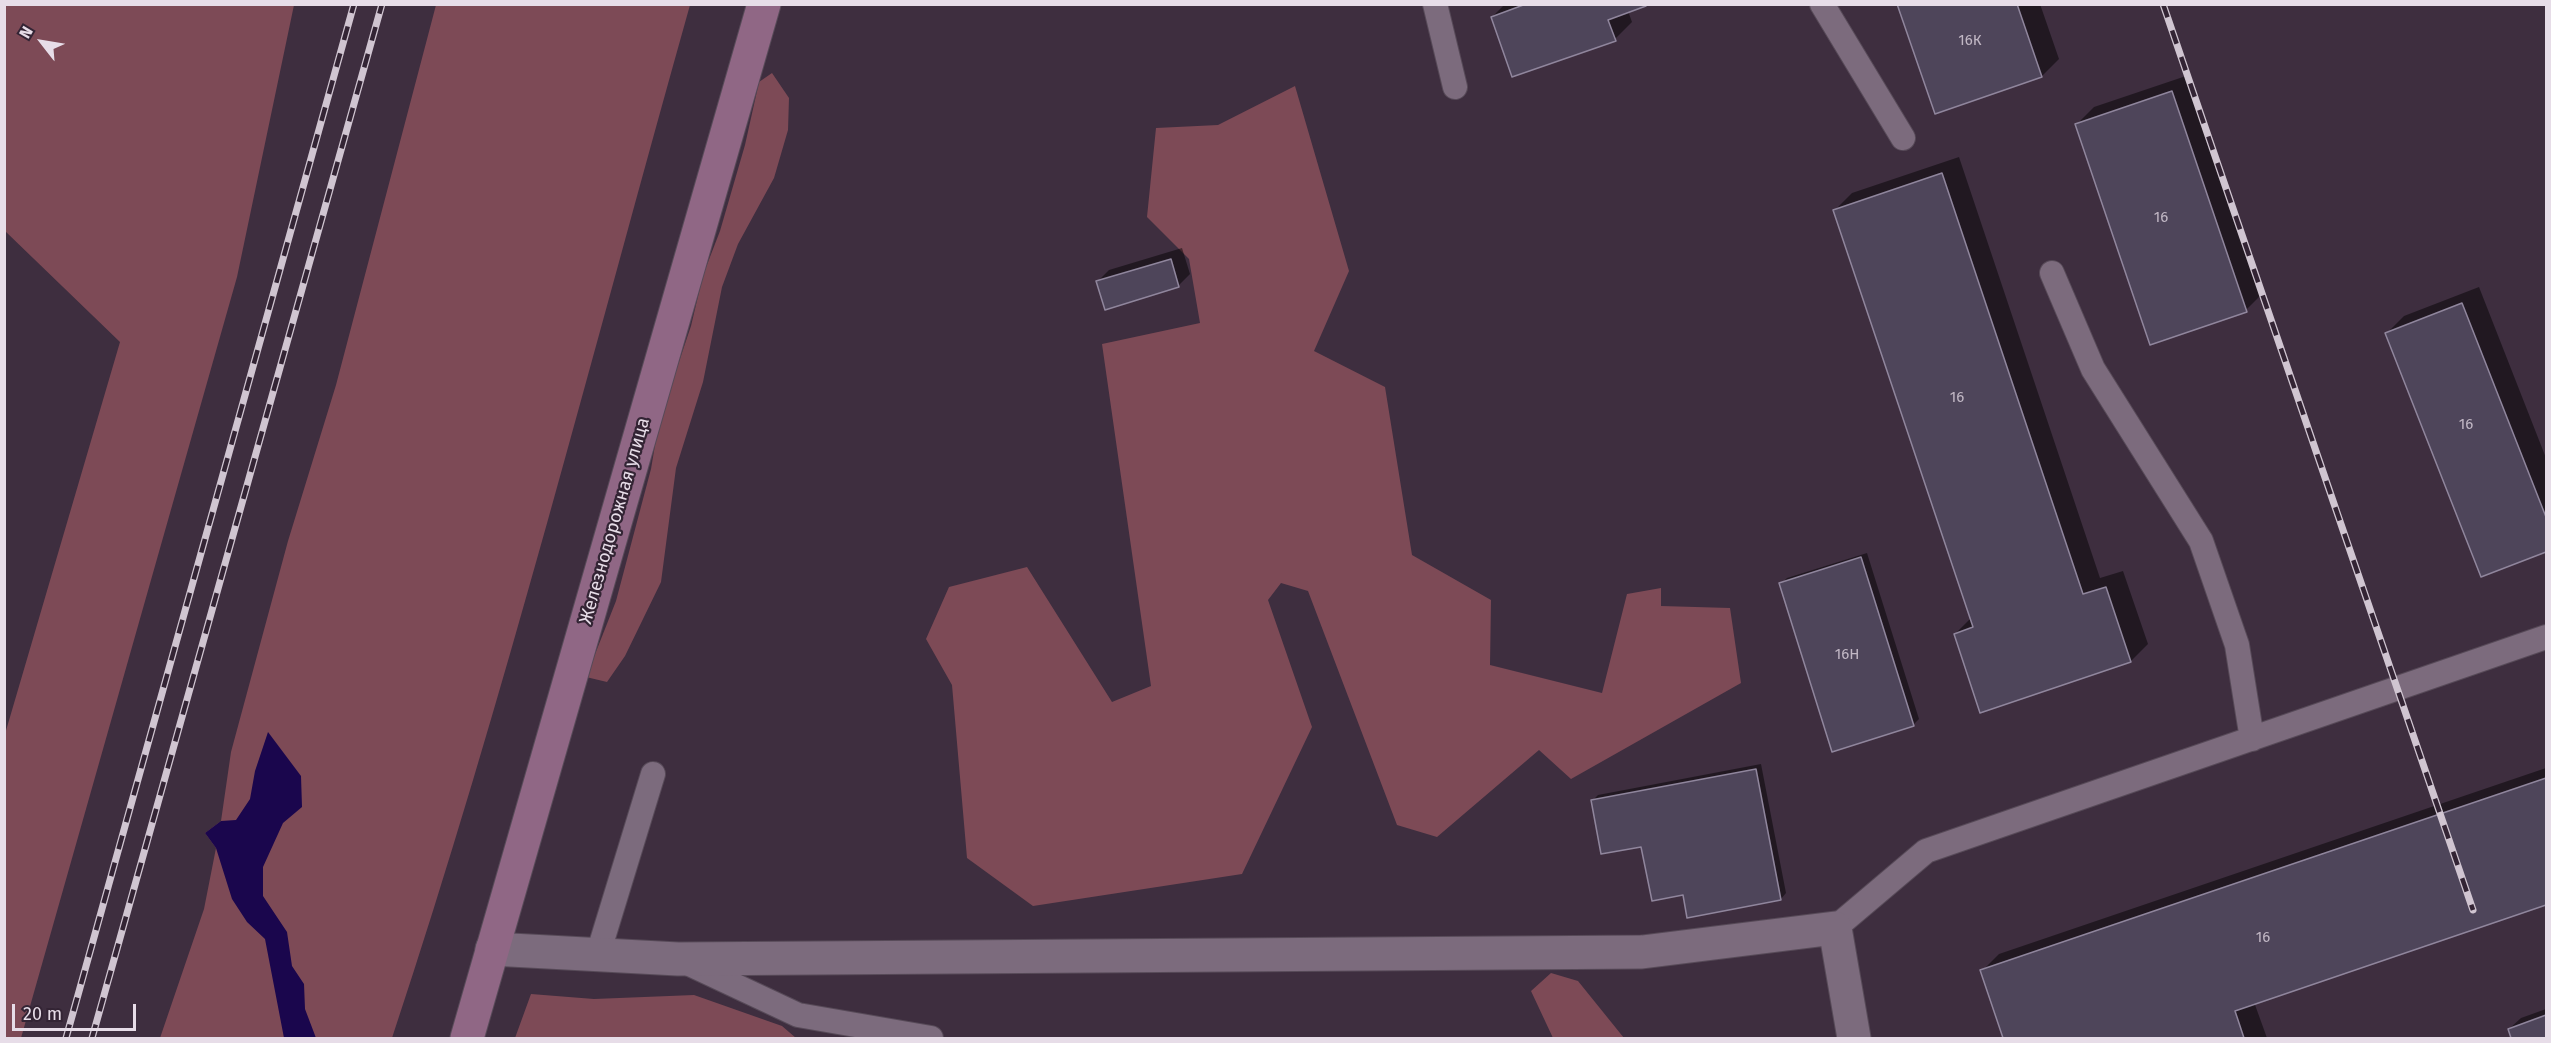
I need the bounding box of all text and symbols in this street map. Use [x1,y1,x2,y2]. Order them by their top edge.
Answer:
north arrow [12,12,72,72]
text: N [15,23,37,42]
house number: 16К [1958,32,1982,50]
house number: 16 [2154,209,2168,227]
house number: 16 [1950,389,1964,407]
street label: Железнодорожная улица [575,415,655,627]
house number: 16 [2459,416,2473,434]
house number: 16Н [1835,646,1859,664]
house number: 16 [2256,929,2270,947]
scale bar [15,992,140,1030]
text: 20 m [23,1003,62,1025]

